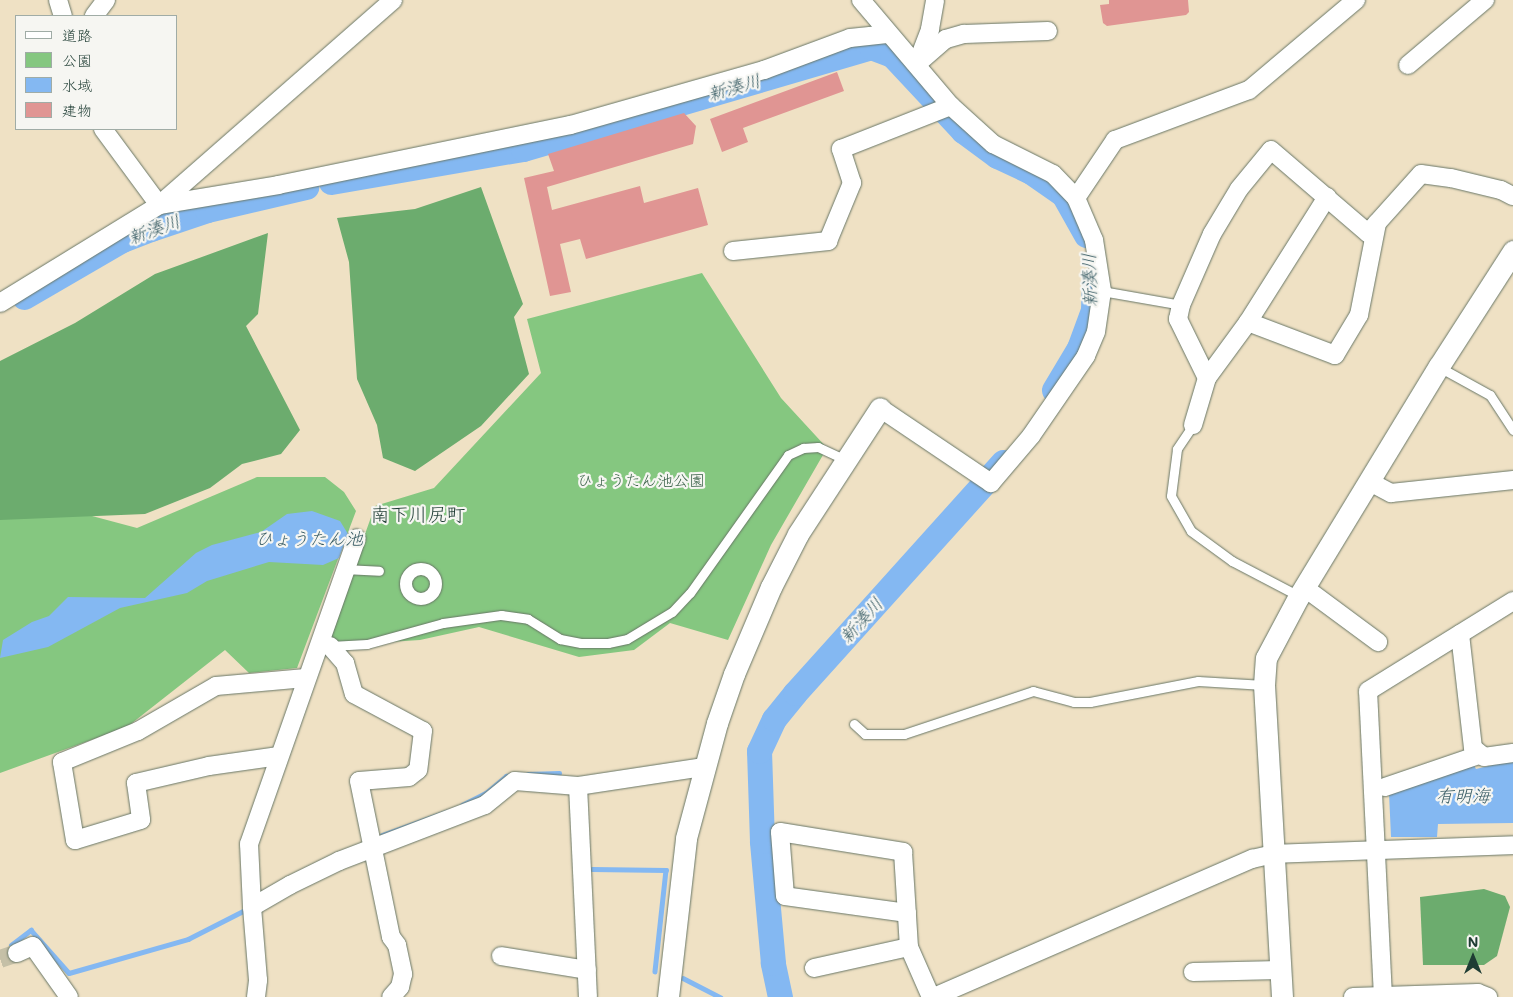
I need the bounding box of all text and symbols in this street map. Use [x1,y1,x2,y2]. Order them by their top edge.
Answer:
legend [15,15,178,130]
text: 道路 [62,25,92,45]
text: 公園 [62,50,92,70]
water label: 新湊川 [705,69,763,105]
text: 水域 [62,75,92,95]
text: 建物 [62,100,92,120]
water label: 新湊川 [125,210,183,248]
water label: 新湊川 [1077,253,1101,307]
park label: ひょうたん池公園 [577,470,705,490]
district label: 南下川尻町 [371,503,465,525]
water label: ひょうたん池 [255,527,363,549]
water label: 新湊川 [835,593,887,647]
water label: 有明海 [1436,784,1490,806]
north arrow [1448,932,1498,982]
text: N [1468,932,1478,951]

